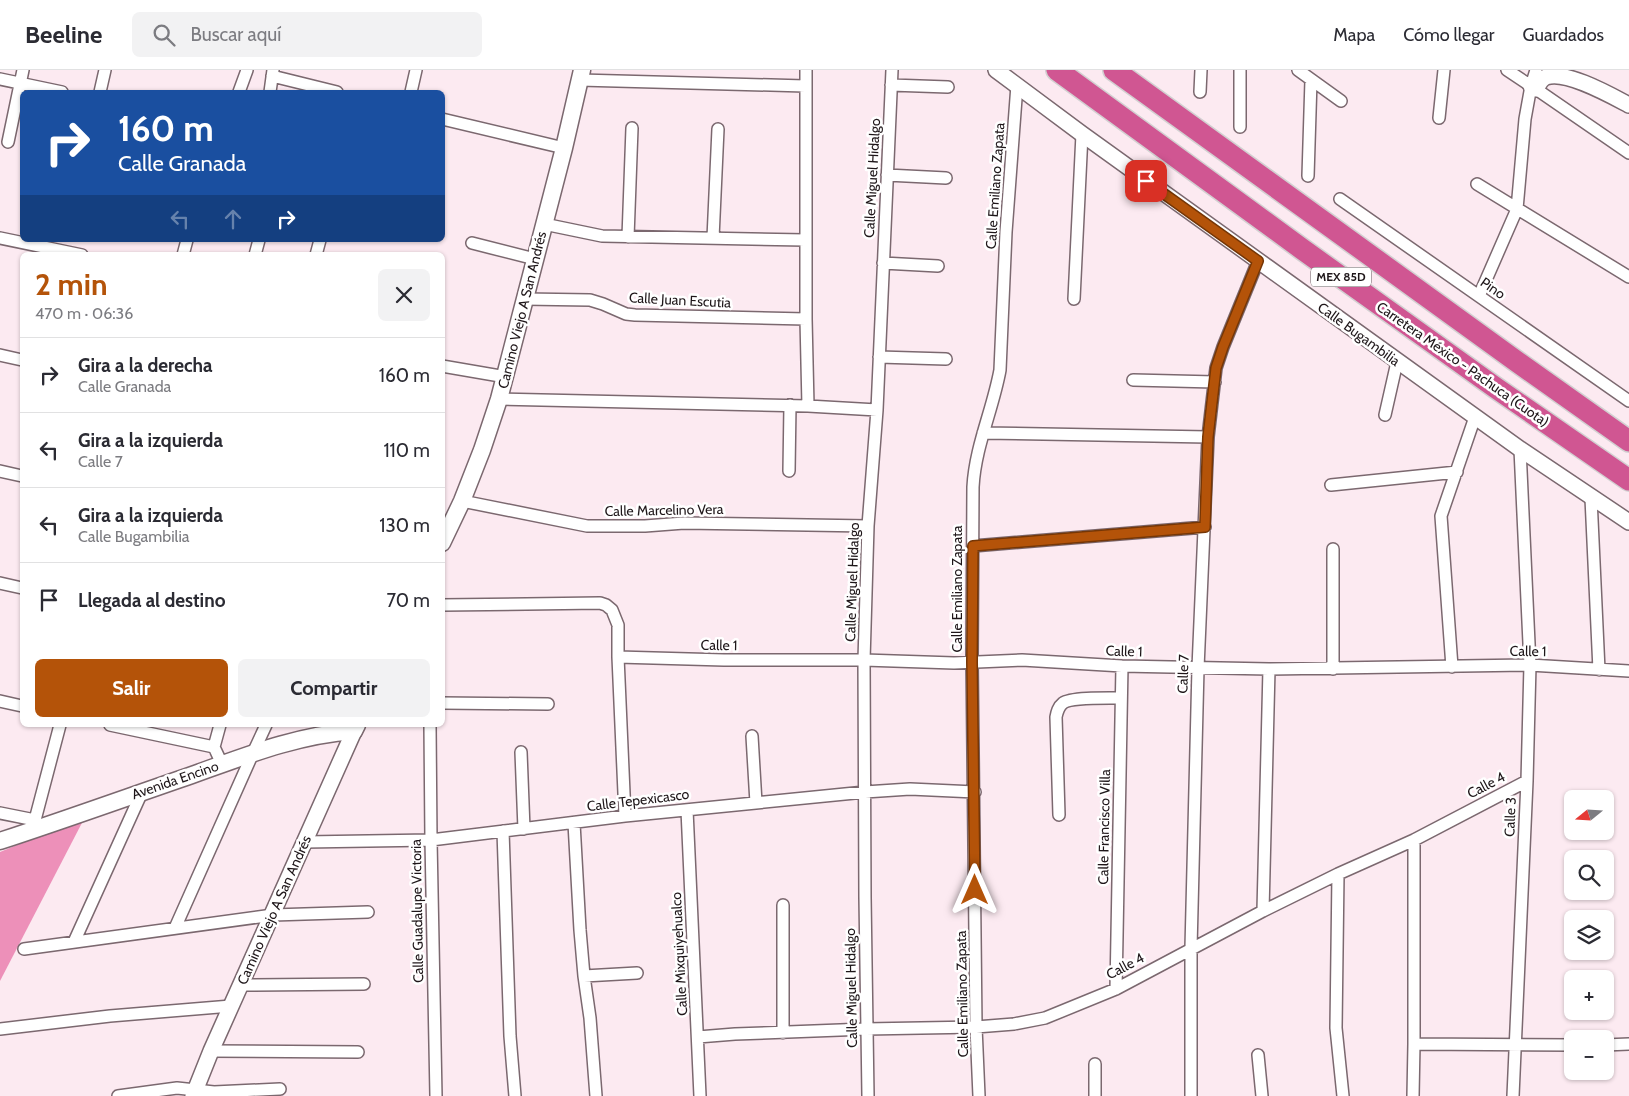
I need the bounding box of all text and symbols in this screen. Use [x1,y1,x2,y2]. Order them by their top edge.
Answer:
search box [132,12,482,57]
text: Beeline [25,20,102,49]
icon: search [150,21,178,49]
text: Buscar aquí [190,23,281,46]
text: Mapa [1333,24,1375,46]
text: Cómo llegar [1403,24,1495,46]
text: Guardados [1523,24,1604,46]
text: 160 m [118,107,214,150]
icon: right [35,110,100,175]
street label: Calle Miguel Hidalgo [860,118,884,238]
street label: Calle Emiliano Zapata [982,122,1008,250]
text: Calle Granada [118,150,246,177]
pin [1125,160,1167,202]
icon: arrive [1132,167,1160,195]
icon: left [166,205,194,233]
icon: ahead [219,205,247,233]
icon: right [272,205,300,233]
street label: Camino Viejo A San Andrés [494,229,550,391]
text: 2 min [35,266,107,303]
road number: MEX 85D [1311,268,1371,286]
button: close [378,269,430,321]
street label: Pino [1477,273,1509,303]
street label: Calle Juan Escutia [628,288,732,312]
street label: Carretera México - Pachuca (Cuota) [1373,297,1553,431]
street label: Calle Bugambilia [1314,298,1404,370]
text: 470 m · 06:36 [35,304,133,323]
text: Gira a la derecha [78,354,213,377]
icon: right [35,361,63,389]
text: 160 m [379,364,430,387]
text: Calle Granada [78,377,171,396]
text: Gira a la izquierda [78,429,223,452]
icon: left [35,436,63,464]
text: 110 m [383,439,430,462]
text: Calle 7 [78,452,123,471]
street label: Calle Marcelino Vera [604,500,724,520]
text: Gira a la izquierda [78,504,223,527]
icon: left [35,511,63,539]
text: 130 m [379,514,430,537]
street label: Calle Miguel Hidalgo [841,522,863,642]
street label: Calle Emiliano Zapata [948,525,966,652]
text: Calle Bugambilia [78,527,189,546]
icon: arrive [35,586,63,614]
text: Llegada al destino [78,589,225,612]
text: 70 m [386,589,430,612]
street label: Calle 1 [700,636,738,654]
street label: Calle 1 [1105,641,1143,661]
street label: Calle 1 [1509,642,1547,660]
street label: Calle 7 [1173,654,1193,694]
button: Salir [35,659,228,717]
button: Compartir [238,659,430,717]
street label: Avenida Encino [129,757,221,803]
street label: Calle 4 [1464,768,1508,802]
street label: Calle Francisco Villa [1094,769,1114,885]
street label: Calle Tepexicasco [586,785,691,815]
north arrow [1564,790,1614,840]
map controls [1564,790,1614,1080]
street label: Calle 3 [1500,797,1520,837]
street label: Camino Viejo A San Andrés [233,832,315,987]
street label: Calle Guadalupe Victoria [407,839,427,983]
button: search [1564,850,1614,900]
position arrow [948,863,1000,915]
street label: Calle Mixquiyehualco [667,891,691,1016]
button: layers [1564,910,1614,960]
street label: Calle Miguel Hidalgo [841,928,861,1048]
street label: Calle Emiliano Zapata [952,930,972,1058]
street label: Calle 4 [1103,949,1147,983]
button: + [1564,970,1614,1020]
button: − [1564,1030,1614,1080]

